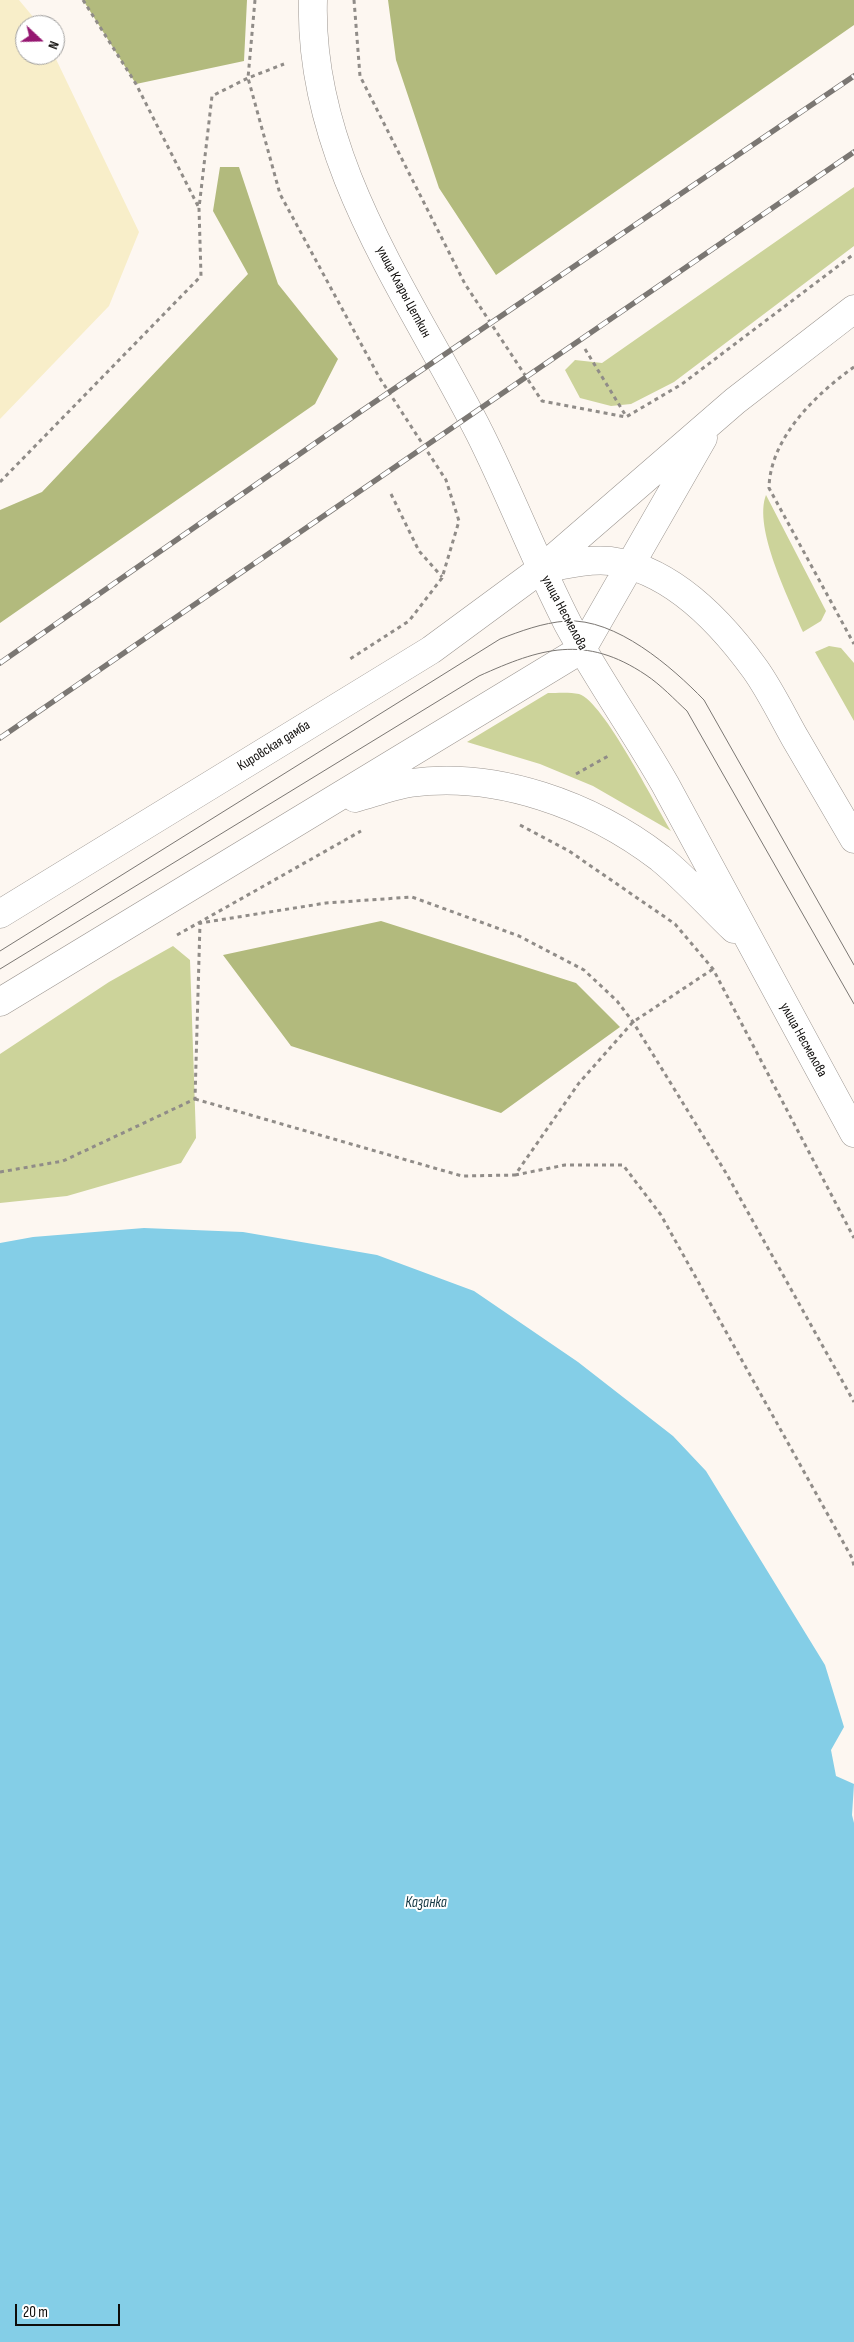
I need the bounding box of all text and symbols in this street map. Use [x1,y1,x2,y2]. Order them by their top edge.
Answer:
north arrow [15,15,65,65]
text: N [44,39,63,52]
street label: улица Клары Цеткин [372,243,434,341]
street label: улица Несмелова [537,573,591,653]
street label: Кировская дамба [235,717,313,775]
street label: улица Несмелова [776,1000,830,1080]
water label: Казанка [405,1894,447,1912]
scale bar [18,2294,122,2326]
text: 20 m [23,2303,48,2322]

